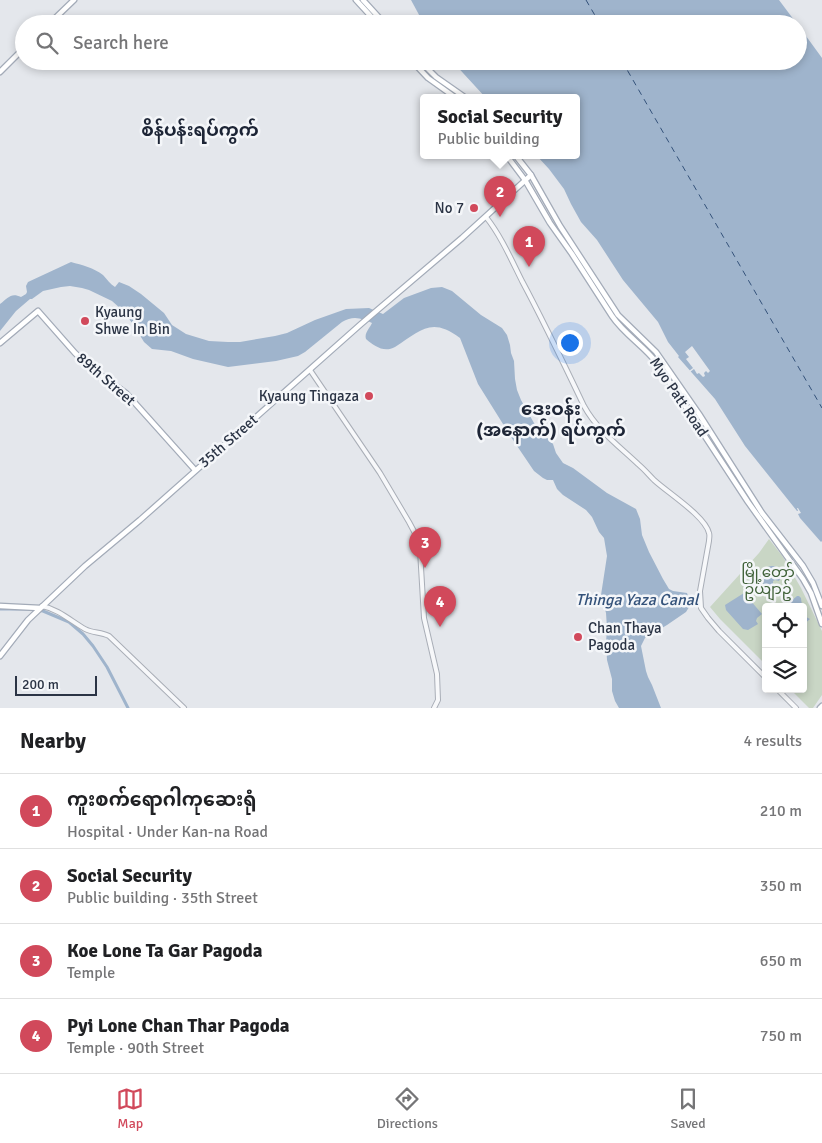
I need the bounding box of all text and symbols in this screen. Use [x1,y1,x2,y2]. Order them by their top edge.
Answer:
search box [15,15,807,70]
icon: search [33,29,61,57]
text: Search here [73,31,169,55]
popup [420,94,580,159]
text: Social Security [438,105,562,129]
district label: စိန်ပန်းရပ်ကွက် [141,118,259,144]
text: Public building [438,129,540,149]
pin: 2 [484,176,516,217]
place label: No 7 [435,199,464,217]
marker: No 7 [468,202,480,214]
pin: 1 [513,226,545,267]
place label: Kyaung Shwe In Bin [95,303,170,338]
marker: Kyaung Shwe In Bin [79,315,91,327]
your location [557,330,583,356]
street label: 89th Street [73,349,139,409]
street label: Myo Patt Road [646,354,712,440]
place label: Kyaung Tingaza [259,387,359,405]
marker: Kyaung Tingaza [363,390,375,402]
district label: ဒေးဝန်း (အနောက်) ရပ်ကွက် [476,397,626,444]
street label: 35th Street [195,411,261,471]
pin: 3 [409,527,441,568]
park label: မြို့တော် ဥယျာဥ် [741,562,795,601]
pin: 4 [424,586,456,627]
water label: Thinga Yaza Canal [575,590,700,610]
map controls [762,603,807,693]
button: locate [762,603,807,648]
place label: Chan Thaya Pagoda [588,619,662,654]
marker: Chan Thaya Pagoda [572,631,584,643]
button: layers [762,648,807,693]
scale bar [15,673,98,696]
text: 200 m [22,676,59,693]
text: Nearby [20,728,86,754]
text: 4 results [743,731,802,751]
text: ကူးစက်ရောဂါကုဆေးရုံ [67,788,257,812]
text: 1 [32,801,40,821]
text: 210 m [760,801,802,821]
text: Hospital · Under Kan-na Road [67,822,268,842]
text: Social Security [67,864,192,888]
text: 2 [32,876,40,896]
text: 350 m [760,876,802,896]
text: Public building · 35th Street [67,888,258,908]
text: Koe Lone Ta Gar Pagoda [67,939,263,963]
text: 3 [32,951,40,971]
text: 650 m [760,951,802,971]
text: Temple [67,963,115,983]
text: Pyi Lone Chan Thar Pagoda [67,1014,290,1038]
text: 4 [32,1026,40,1046]
text: 750 m [760,1026,802,1046]
text: Temple · 90th Street [67,1038,204,1058]
tab: Map [116,1085,144,1132]
tab: Directions [377,1085,438,1132]
tab: Saved [670,1085,706,1132]

